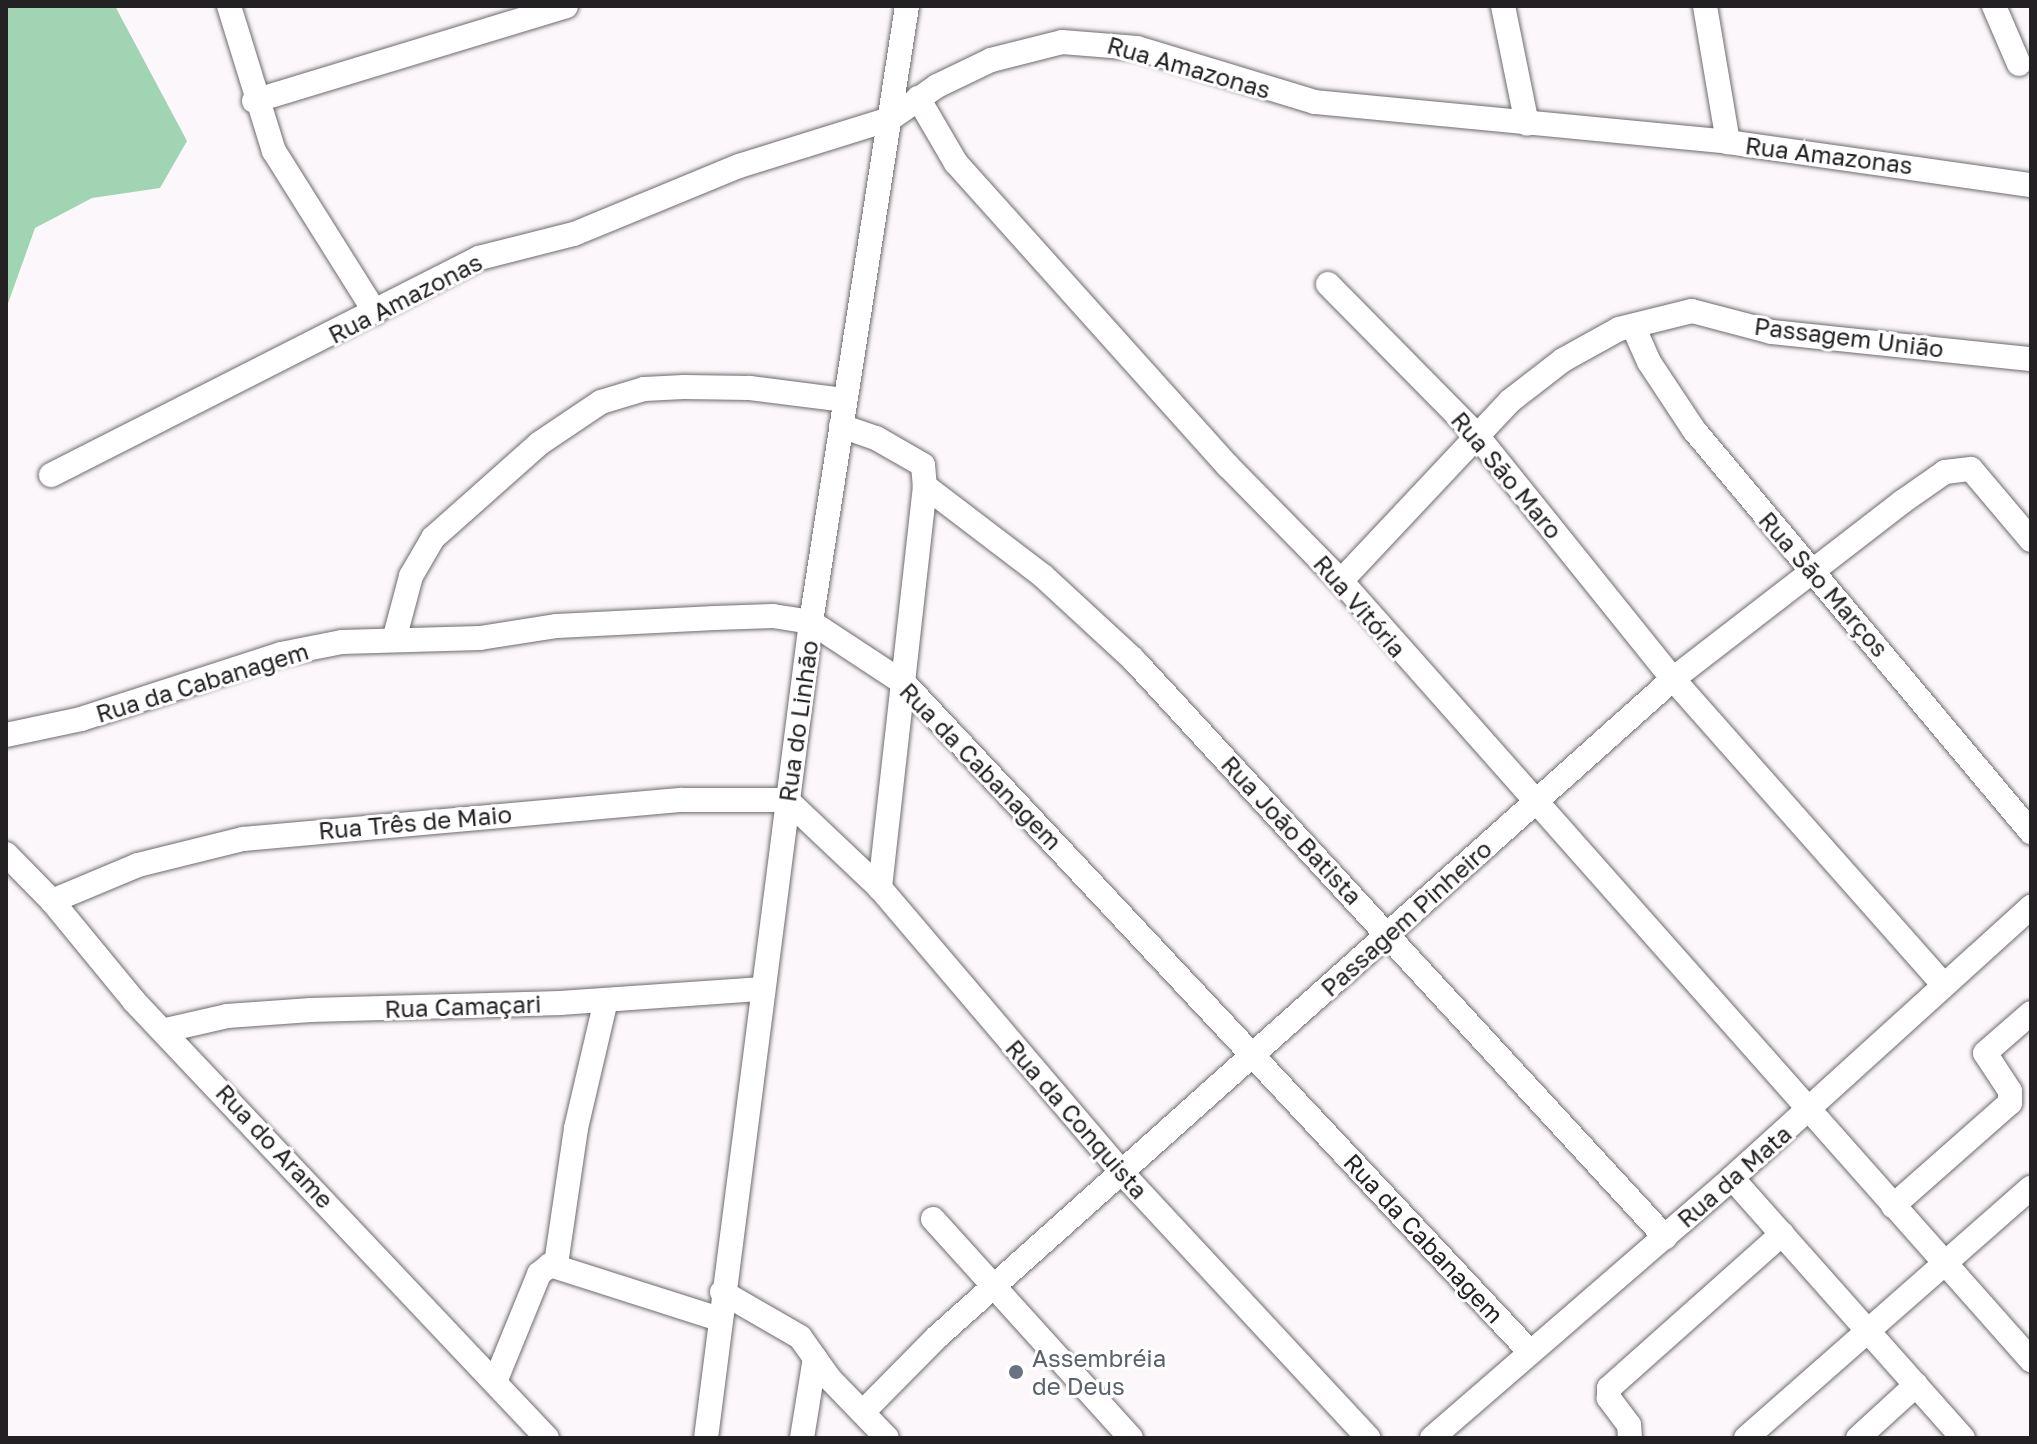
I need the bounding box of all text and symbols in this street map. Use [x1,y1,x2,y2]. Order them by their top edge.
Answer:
street label: Rua Amazonas [1104,30,1274,104]
street label: Rua Amazonas [1744,130,1914,180]
street label: Rua Amazonas [323,247,487,349]
street label: Passagem União [1753,311,1945,363]
street label: Rua São Maro [1446,406,1568,544]
street label: Rua São Marços [1753,506,1895,662]
street label: Rua Vitória [1308,549,1412,663]
street label: Rua da Cabanagem [92,636,312,728]
street label: Rua do Linhão [772,638,824,804]
street label: Rua da Cabanagem [894,677,1068,855]
street label: Rua João Batista [1216,750,1368,910]
street label: Rua Três de Maio [317,799,513,845]
street label: Passagem Pinheiro [1315,834,1497,1002]
street label: Rua Camaçari [384,989,542,1023]
street label: Rua da Conquista [1000,1034,1154,1204]
street label: Rua do Arame [210,1078,340,1214]
street label: Rua da Mata [1671,1119,1797,1233]
street label: Rua da Cabanagem [1338,1147,1510,1329]
place label: Assembréia de Deus [1032,1344,1166,1400]
marker: Assembréia de Deus [1007,1363,1025,1381]

